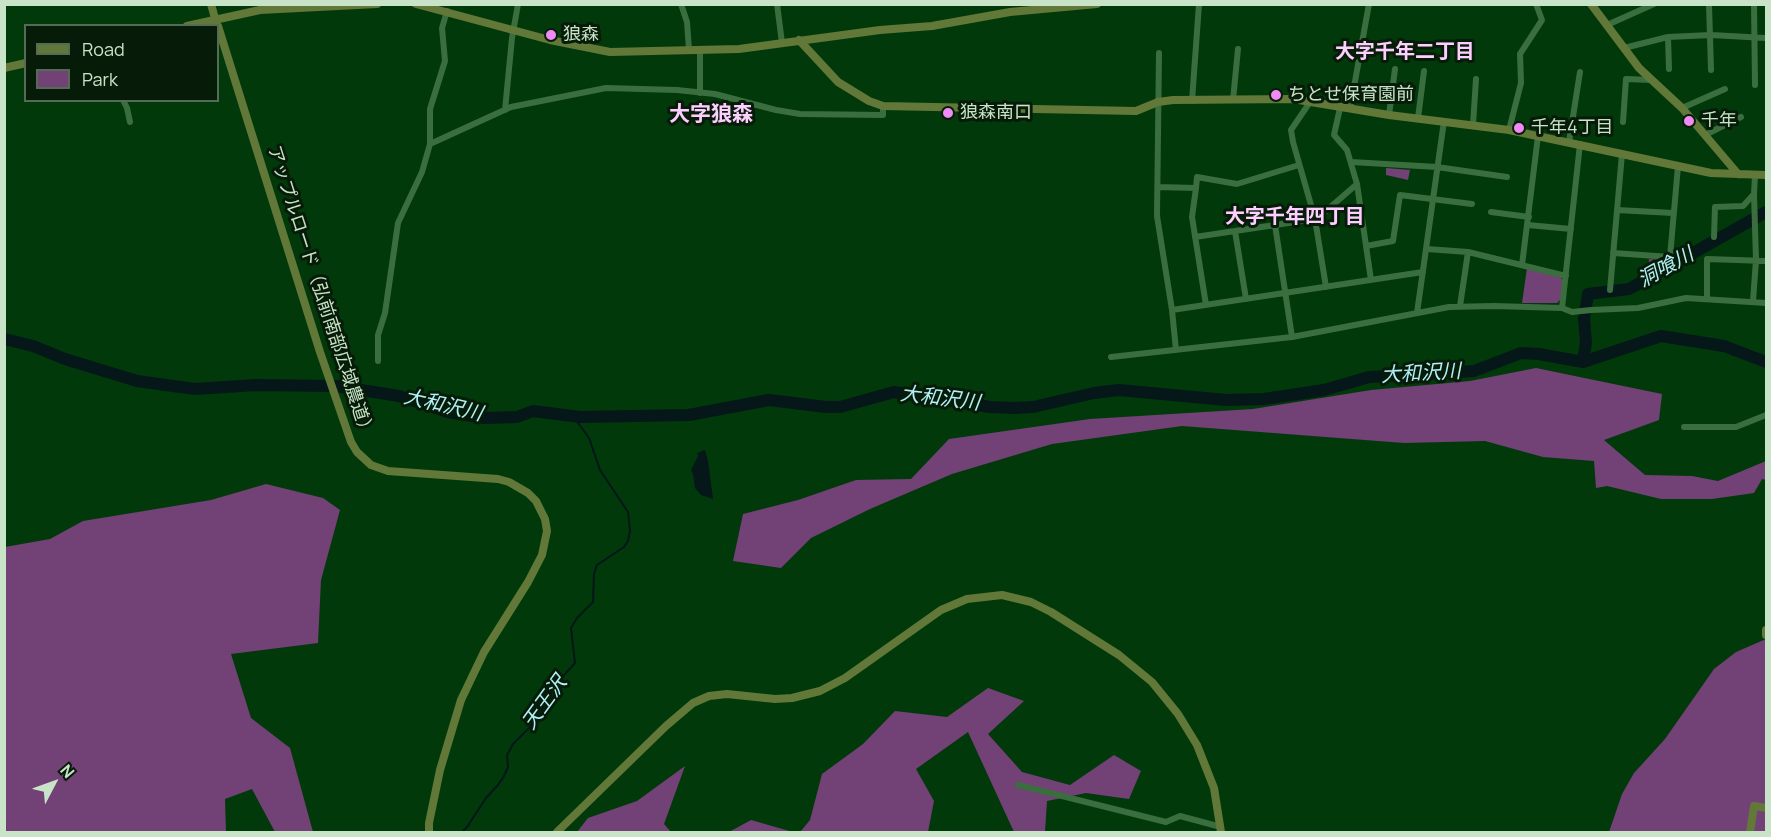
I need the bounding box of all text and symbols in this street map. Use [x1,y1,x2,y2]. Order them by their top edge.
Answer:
legend [24,24,219,102]
place label: 狼森 [563,24,599,46]
marker: 狼森 [544,28,558,42]
text: Road [82,37,125,61]
district label: 大字千年二丁目 [1335,40,1475,64]
text: Park [82,67,118,91]
place label: ちとせ保育園前 [1288,84,1414,106]
marker: ちとせ保育園前 [1269,88,1283,102]
district label: 大字狼森 [669,102,753,128]
place label: 狼森南口 [960,102,1032,124]
marker: 狼森南口 [941,106,955,120]
place label: 千年 [1701,110,1737,132]
marker: 千年 [1682,114,1696,128]
place label: 千年4丁目 [1531,117,1614,139]
marker: 千年4丁目 [1512,121,1526,135]
street label: アップルロード（弘前南部広域農道） [262,143,378,441]
district label: 大字千年四丁目 [1225,205,1365,229]
water label: 洞喰川 [1634,243,1698,293]
water label: 大和沢川 [1380,360,1462,388]
water label: 大和沢川 [899,382,981,416]
water label: 大和沢川 [401,385,485,427]
water label: 天王沢 [518,672,572,734]
north arrow [24,753,84,813]
text: N [56,760,80,783]

